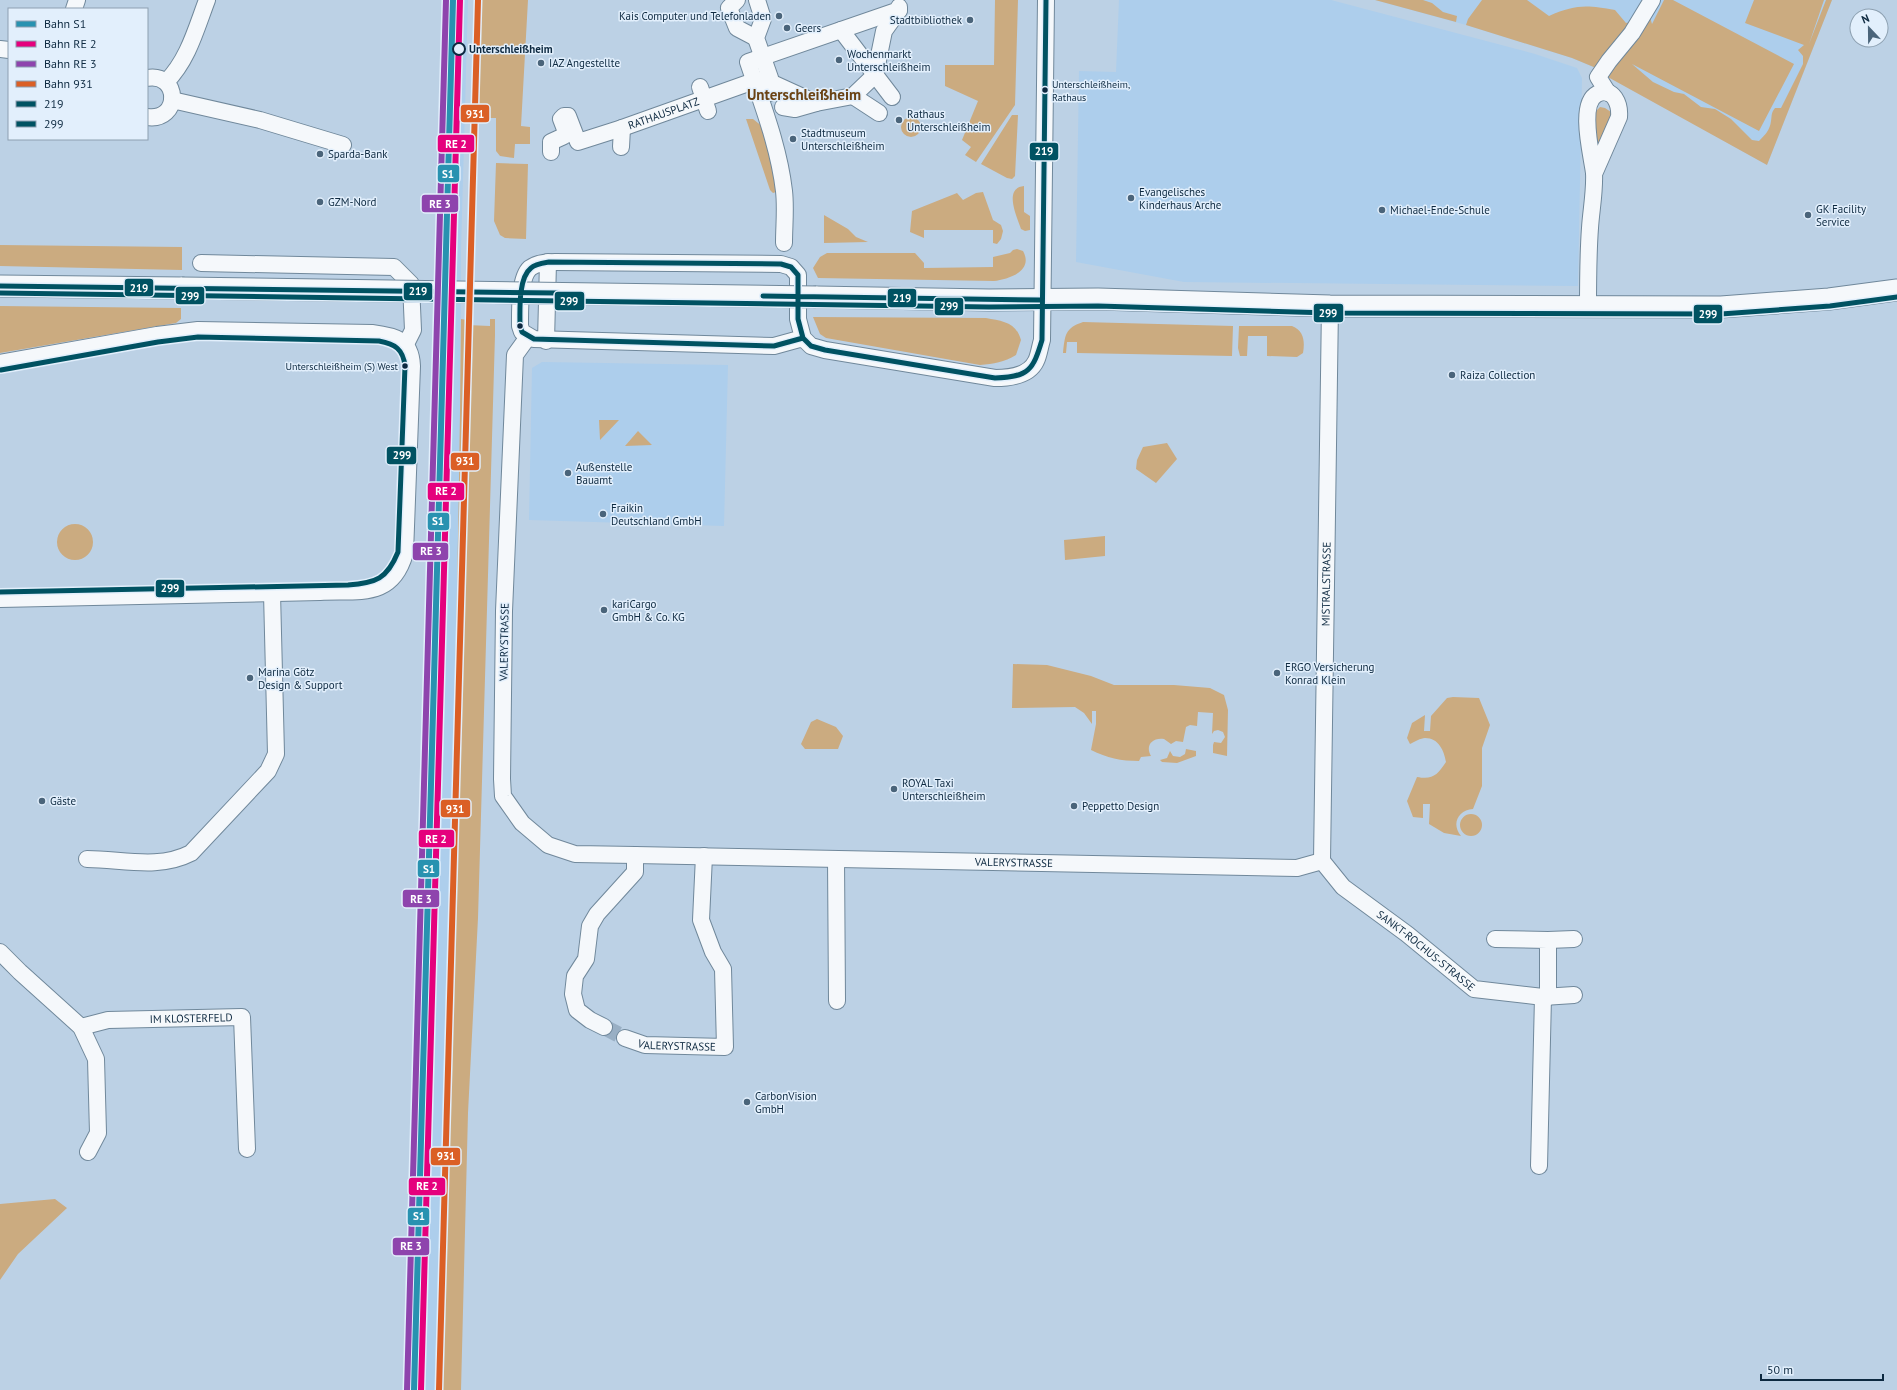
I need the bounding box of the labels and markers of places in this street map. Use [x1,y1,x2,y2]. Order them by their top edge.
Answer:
place label: Kais Computer und Telefonladen [619,9,771,23]
marker: Kais Computer und Telefonladen [774,11,784,21]
place label: Stadtbibliothek [890,13,963,27]
marker: Stadtbibliothek [965,15,975,25]
place label: Geers [795,21,822,35]
marker: Geers [782,23,792,33]
marker: Unterschleißheim [452,42,466,56]
place label: Unterschleißheim [469,42,553,56]
place label: Wochenmarkt Unterschleißheim [847,47,931,74]
marker: Wochenmarkt Unterschleißheim [834,55,844,65]
place label: IAZ Angestellte [549,56,620,70]
marker: IAZ Angestellte [536,58,546,68]
place label: Unterschleißheim, Rathaus [1052,78,1130,104]
marker: Unterschleißheim, Rathaus [1040,85,1050,95]
place label: Rathaus Unterschleißheim [907,107,991,134]
marker: Rathaus Unterschleißheim [894,115,904,125]
place label: Stadtmuseum Unterschleißheim [801,126,885,153]
marker: Stadtmuseum Unterschleißheim [788,134,798,144]
place label: Sparda-Bank [328,147,388,161]
marker: Sparda-Bank [315,149,325,159]
place label: Evangelisches Kinderhaus Arche [1139,185,1222,212]
marker: Evangelisches Kinderhaus Arche [1126,193,1136,203]
place label: GZM-Nord [328,195,376,209]
marker: GZM-Nord [315,197,325,207]
place label: GK Facility Service [1816,202,1867,229]
place label: Michael-Ende-Schule [1390,203,1490,217]
marker: Michael-Ende-Schule [1377,205,1387,215]
marker: GK Facility Service [1803,210,1813,220]
unlabelled marker [515,321,525,331]
place label: Unterschleißheim (S) West [286,360,399,373]
marker: Unterschleißheim (S) West [400,361,410,371]
place label: Raiza Collection [1460,368,1535,382]
marker: Raiza Collection [1447,370,1457,380]
place label: Außenstelle Bauamt [576,460,633,487]
marker: Außenstelle Bauamt [563,468,573,478]
place label: Fraikin Deutschland GmbH [611,501,702,528]
marker: Fraikin Deutschland GmbH [598,509,608,519]
place label: kariCargo GmbH & Co. KG [612,597,685,624]
marker: kariCargo GmbH & Co. KG [599,605,609,615]
place label: ERGO Versicherung Konrad Klein [1285,660,1375,687]
place label: Marina Götz Design & Support [258,665,343,692]
marker: ERGO Versicherung Konrad Klein [1272,668,1282,678]
marker: Marina Götz Design & Support [245,673,255,683]
place label: ROYAL Taxi Unterschleißheim [902,776,986,803]
marker: ROYAL Taxi Unterschleißheim [889,784,899,794]
place label: Gäste [50,794,76,808]
marker: Gäste [37,796,47,806]
place label: Peppetto Design [1082,799,1159,813]
marker: Peppetto Design [1069,801,1079,811]
place label: CarbonVision GmbH [755,1089,817,1116]
marker: CarbonVision GmbH [742,1097,752,1107]

